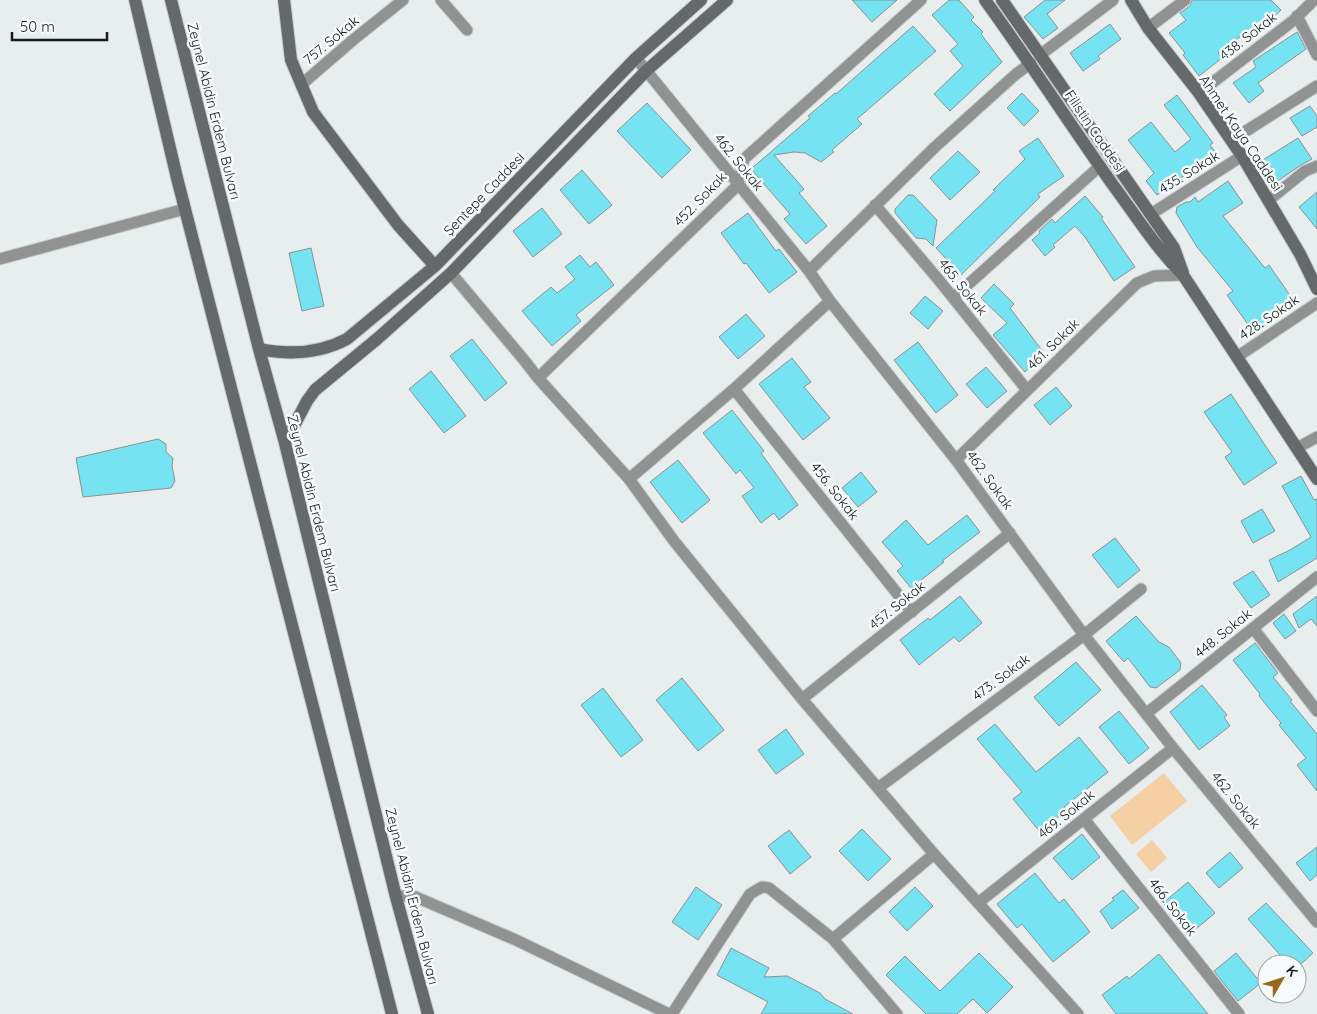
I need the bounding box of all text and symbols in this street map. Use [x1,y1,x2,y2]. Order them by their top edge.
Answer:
street label: 438. Sokak [1216,8,1280,64]
scale bar [12,10,108,42]
street label: 757. Sokak [299,12,363,68]
text: 50 m [20,17,55,36]
street label: Zeynel Abidin Erdem Bulvarı [183,21,245,201]
street label: Ahmet Kaya Caddesi [1195,71,1287,195]
street label: Filistin Caddesi [1061,86,1129,176]
street label: 462. Sokak [710,130,768,194]
street label: 435. Sokak [1155,146,1223,198]
street label: Şentepe Caddesi [440,149,528,239]
street label: 452. Sokak [670,168,730,230]
street label: 465. Sokak [935,255,991,319]
street label: 428. Sokak [1235,290,1303,344]
street label: 461. Sokak [1023,315,1083,373]
street label: Zeynel Abidin Erdem Bulvarı [283,413,345,593]
street label: 462. Sokak [963,447,1017,513]
street label: 456. Sokak [807,458,863,524]
street label: 457. Sokak [865,577,929,633]
street label: 448. Sokak [1191,604,1255,662]
street label: 473. Sokak [969,649,1033,705]
street label: 462. Sokak [1207,768,1265,832]
street label: 469. Sokak [1034,786,1098,842]
street label: Zeynel Abidin Erdem Bulvarı [381,806,443,986]
street label: 466. Sokak [1145,874,1201,940]
north arrow [1257,954,1307,1004]
text: K [1282,962,1302,980]

